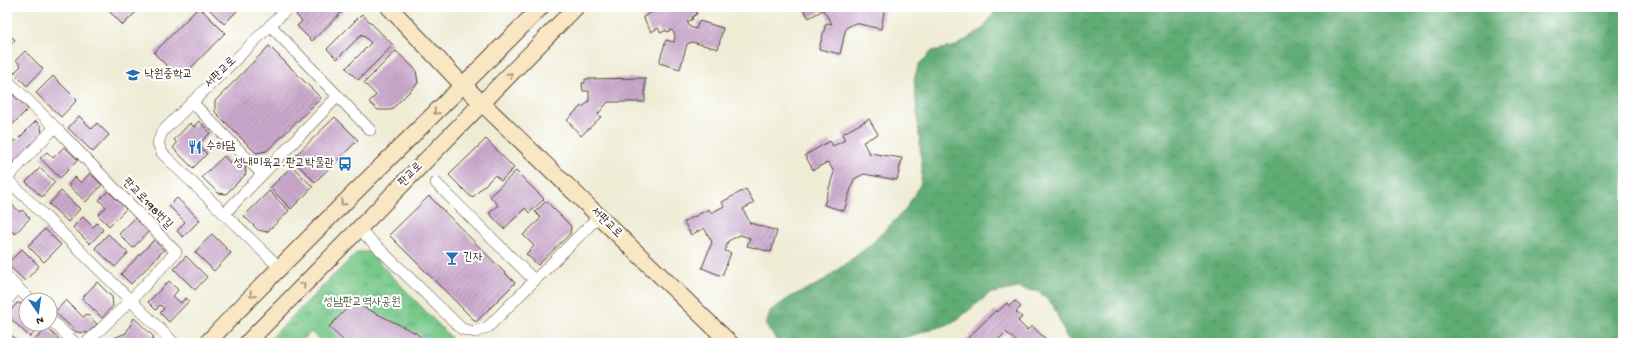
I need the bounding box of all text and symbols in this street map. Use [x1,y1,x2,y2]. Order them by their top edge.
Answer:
street label: 서판교로 [202,54,240,92]
school or university icon: 낙원중학교 [125,67,141,83]
place label: 낙원중학교 [144,68,192,82]
one-way arrow [505,72,513,80]
one-way arrow [433,108,441,115]
restaurant icon: 수하담 [187,139,203,155]
place label: 수하담 [206,139,235,154]
bus stop icon: 성내미육교.판교박물관 [337,156,353,172]
place label: 성내미육교.판교박물관 [234,157,334,171]
street label: 판교로 [396,160,426,190]
street label: 판교로198번길 [119,176,175,233]
one-way arrow [340,199,348,206]
street label: 서판교로 [587,205,625,241]
bar icon: 긴자 [444,250,460,266]
place label: 긴자 [463,251,483,265]
one-way arrow [299,282,306,290]
one-way arrow [250,291,257,298]
north arrow [18,292,58,332]
park label: 성남판교역사공원 [323,296,401,310]
text: N [35,313,45,326]

